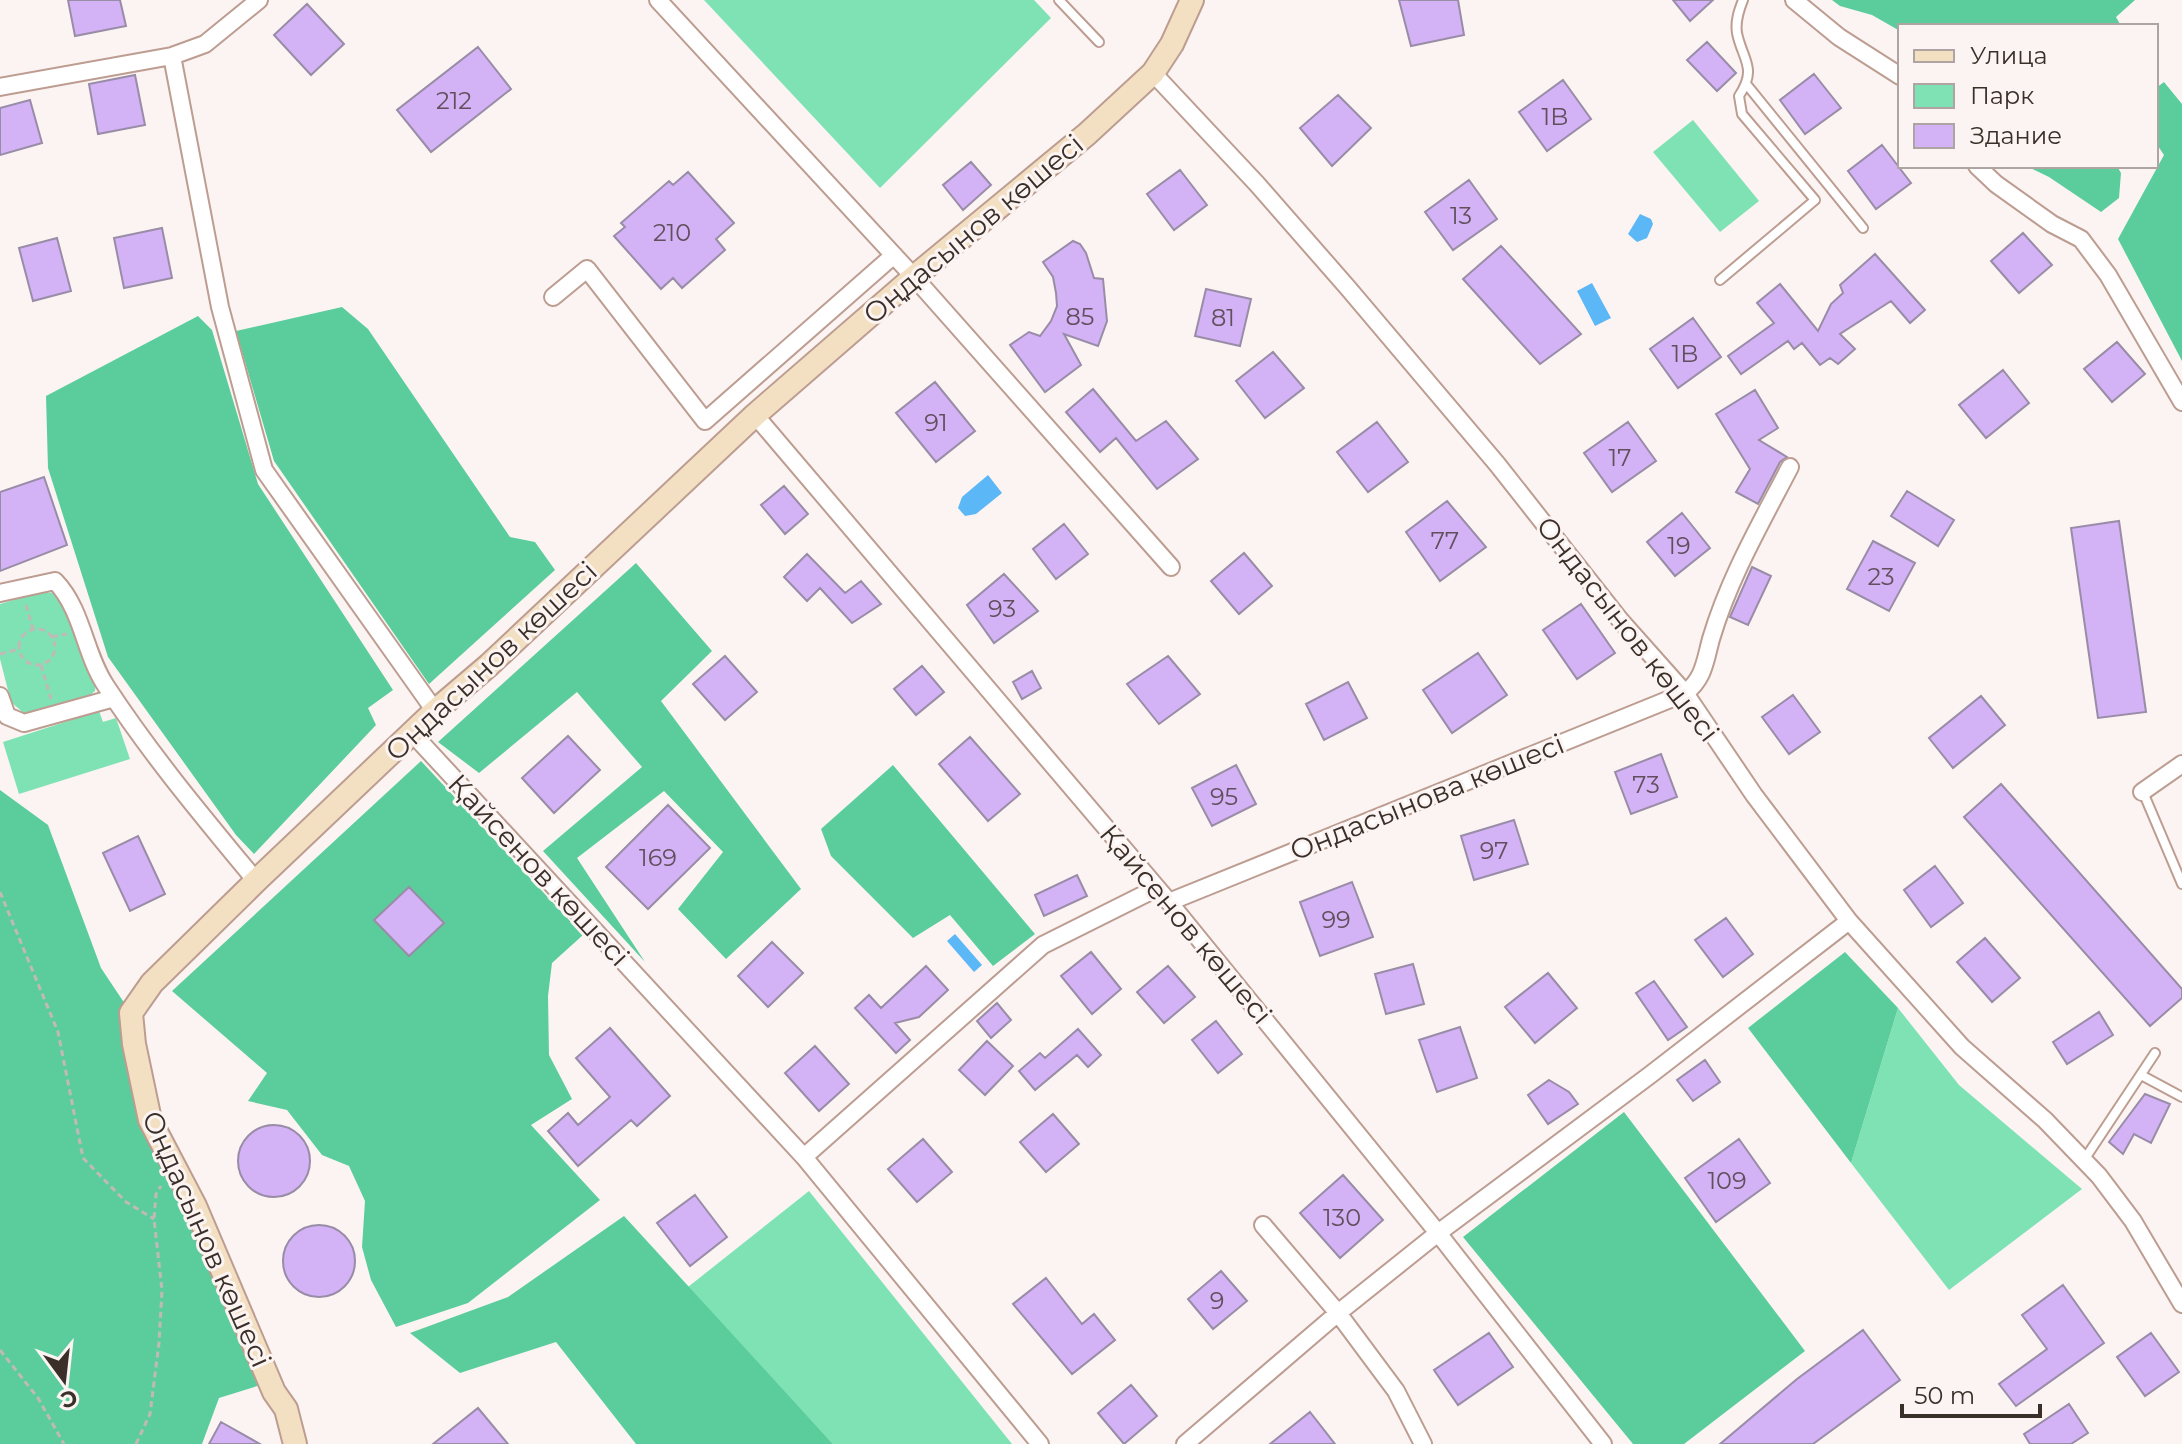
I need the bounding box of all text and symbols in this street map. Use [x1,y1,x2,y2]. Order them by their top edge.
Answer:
legend [1898,24,2158,168]
text: Улица [1970,41,2048,70]
text: Парк [1970,81,2034,110]
house number: 212 [436,86,472,115]
house number: 1B [1542,102,1568,131]
text: Здание [1970,121,2062,150]
street label: Оңдасынов көшесі [856,127,1090,331]
house number: 13 [1450,201,1472,230]
house number: 210 [653,218,691,247]
house number: 85 [1066,302,1094,331]
house number: 81 [1211,303,1235,332]
house number: 1B [1672,339,1698,368]
house number: 91 [924,408,948,437]
house number: 17 [1609,443,1631,472]
street label: Ондасынов көшесі [1530,510,1726,748]
house number: 77 [1431,526,1459,555]
house number: 19 [1667,531,1691,560]
street label: Оңдасынов көшесі [378,554,604,768]
house number: 23 [1867,562,1895,591]
house number: 93 [988,594,1016,623]
street label: Ондасынова көшесі [1285,726,1569,868]
street label: Қайсенов көшесі [441,767,637,973]
house number: 73 [1632,770,1660,799]
house number: 95 [1210,782,1238,811]
street label: Қайсенов көшесі [1093,817,1279,1031]
house number: 97 [1480,836,1508,865]
house number: 169 [639,843,677,872]
house number: 99 [1321,905,1351,934]
street label: Оңдасынов көшесі [135,1106,279,1372]
house number: 109 [1707,1166,1747,1195]
house number: 130 [1323,1203,1361,1232]
house number: 9 [1210,1286,1224,1315]
north arrow [24,1340,104,1420]
scale bar [1902,1368,2040,1418]
text: 50 m [1914,1381,1975,1410]
text: С [58,1384,80,1414]

